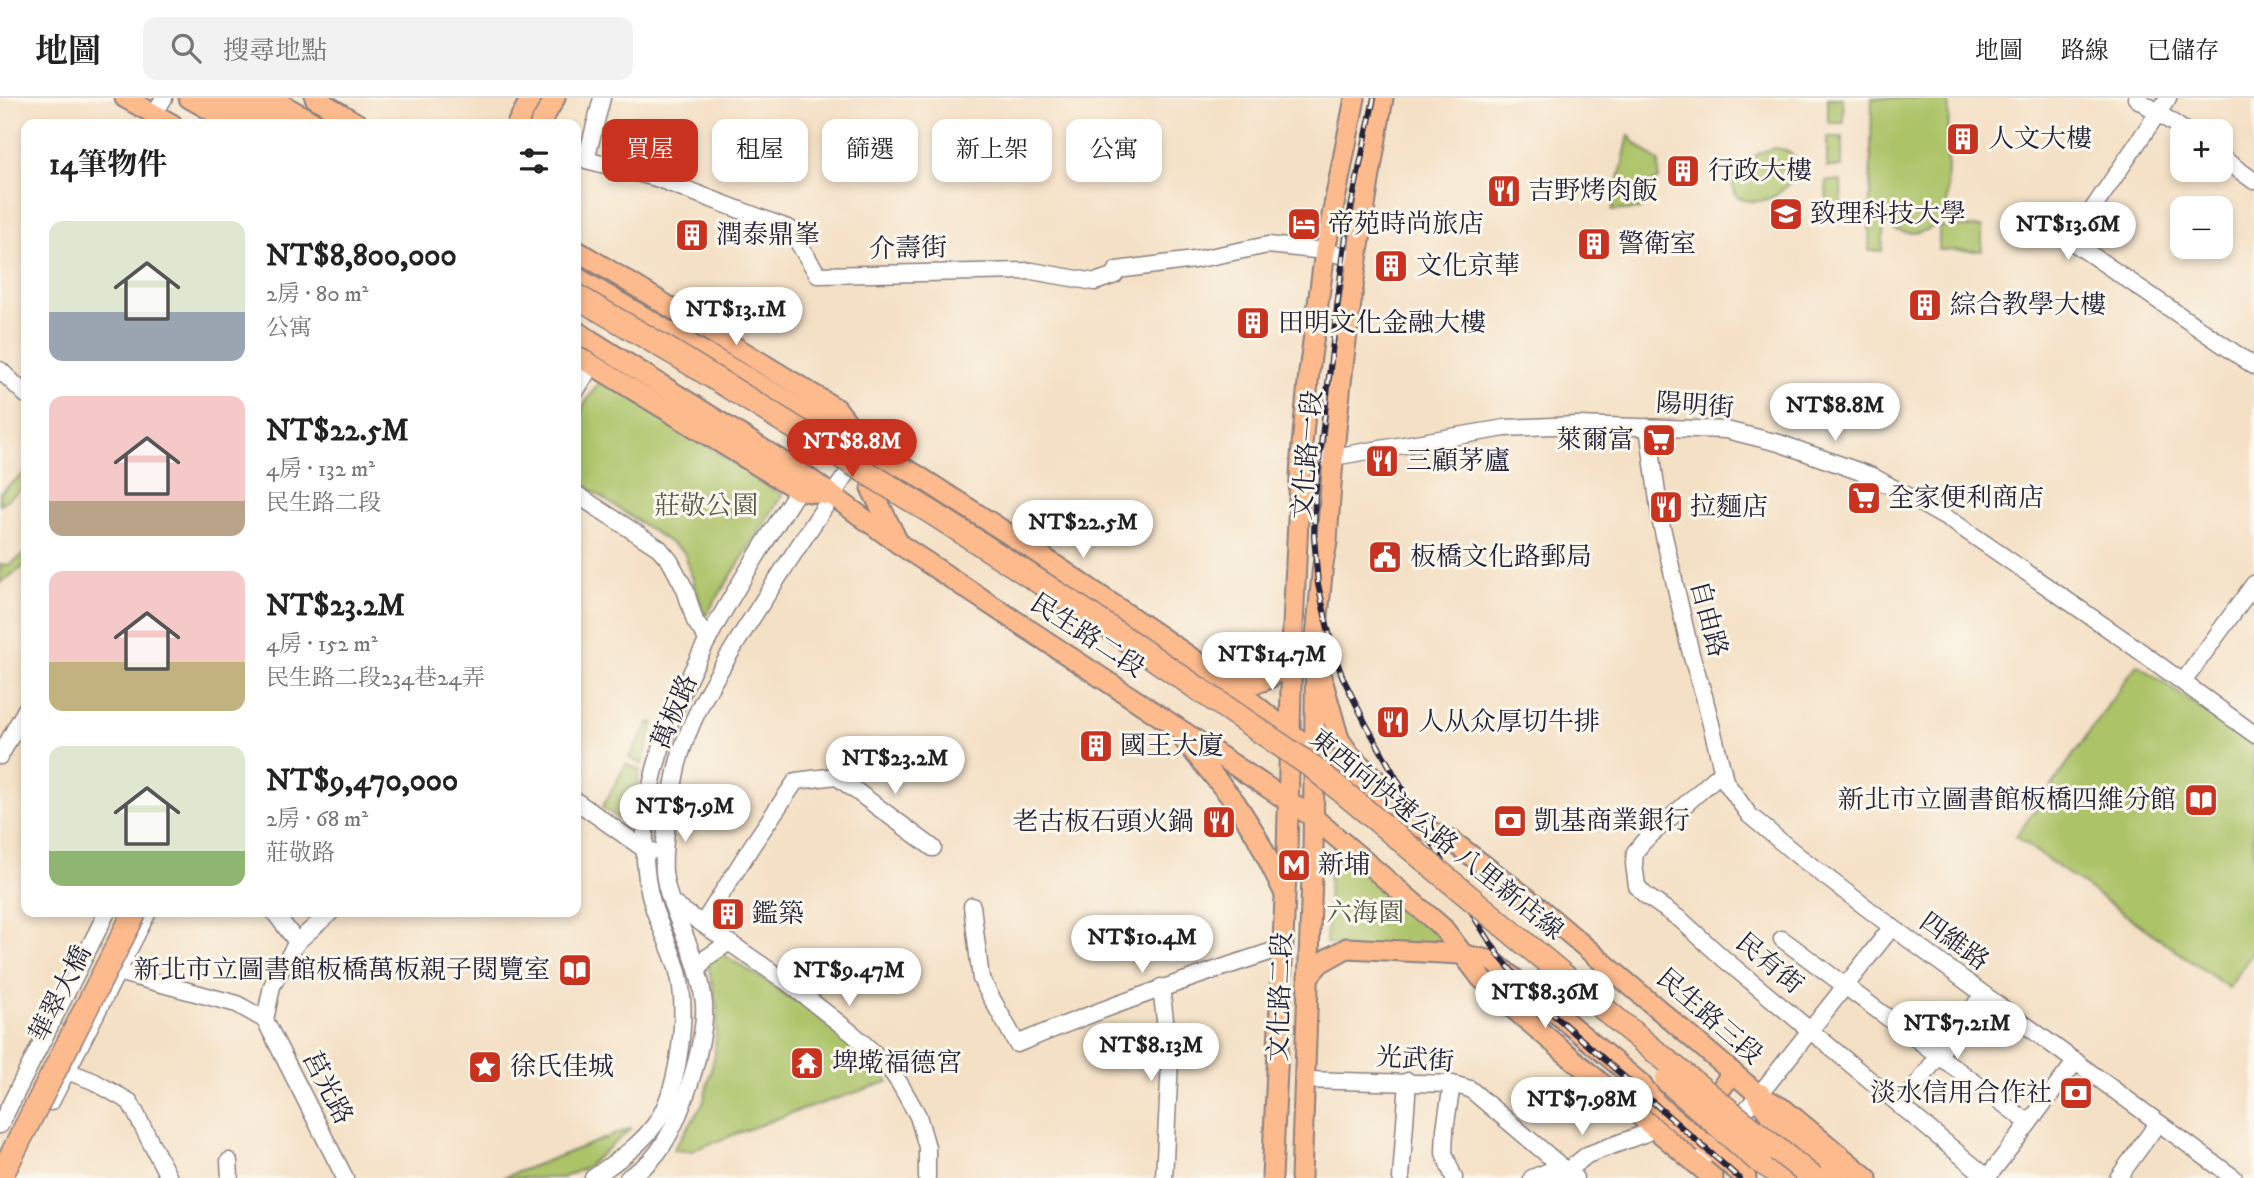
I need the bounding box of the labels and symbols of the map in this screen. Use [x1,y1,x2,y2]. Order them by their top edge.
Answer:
building icon: 人文大樓 [1944,120,1982,158]
place label: 人文大樓 [1988,123,2092,156]
building icon: 行政大樓 [1664,152,1702,190]
place label: 行政大樓 [1708,155,1812,188]
restaurant icon: 吉野烤肉飯 [1485,172,1523,210]
place label: 吉野烤肉飯 [1528,175,1658,208]
school or university icon: 致理科技大學 [1767,195,1805,233]
place label: 致理科技大學 [1810,198,1966,231]
pin: NT$13.6M [1996,202,2140,262]
hotel icon: 帝苑時尚旅店 [1285,205,1323,243]
place label: 帝苑時尚旅店 [1328,208,1484,241]
building icon: 潤泰鼎峯 [673,216,711,254]
place label: 潤泰鼎峯 [716,219,820,252]
building icon: 警衛室 [1575,225,1613,263]
place label: 警衛室 [1618,228,1696,261]
street label: 介壽街 [869,232,947,266]
building icon: 文化京華 [1372,247,1410,285]
place label: 文化京華 [1416,250,1520,283]
building icon: 綜合教學大樓 [1906,286,1944,324]
pin: NT$13.1M [664,288,808,347]
place label: 綜合教學大樓 [1950,289,2106,322]
building icon: 田明文化金融大樓 [1234,304,1272,342]
place label: 田明文化金融大樓 [1278,307,1486,340]
pin: NT$8.8M [1770,384,1900,443]
street label: 陽明街 [1655,387,1735,425]
street label: 文化路一段 [1286,389,1330,521]
pin: NT$8.8M [787,420,917,479]
supermarket icon: 萊爾富 [1640,421,1678,459]
place label: 萊爾富 [1556,424,1634,457]
restaurant icon: 三顧茅廬 [1363,442,1401,480]
place label: 三顧茅廬 [1406,445,1510,478]
supermarket icon: 全家便利商店 [1845,479,1883,517]
place label: 全家便利商店 [1888,482,2044,515]
restaurant icon: 拉麵店 [1647,488,1685,526]
park label: 莊敬公園 [654,490,758,523]
place label: 拉麵店 [1690,491,1768,524]
pin: NT$22.5M [1011,500,1155,560]
public building icon: 板橋文化路郵局 [1366,538,1404,576]
place label: 板橋文化路郵局 [1410,541,1592,574]
street label: 自由路 [1682,577,1734,661]
street label: 民生路二段 [1023,587,1151,685]
pin: NT$14.7M [1200,632,1344,692]
street label: 萬板路 [645,670,705,754]
restaurant icon: 人从众厚切牛排 [1374,703,1412,741]
place label: 人从众厚切牛排 [1418,706,1600,739]
street label: 東西向快速公路 八里新店線 [1302,722,1570,948]
building icon: 國王大廈 [1077,727,1115,765]
place label: 國王大廈 [1120,730,1224,763]
pin: NT$23.2M [823,736,967,796]
library icon: 新北市立圖書館板橋四維分館 [2182,781,2220,819]
pin: NT$7.9M [620,784,750,844]
place label: 新北市立圖書館板橋四維分館 [1838,784,2176,817]
bank icon: 凱基商業銀行 [1491,802,1529,840]
restaurant icon: 老古板石頭火鍋 [1200,803,1238,841]
place label: 凱基商業銀行 [1534,805,1690,838]
place label: 老古板石頭火鍋 [1012,806,1194,839]
metro station icon: 新埔 [1275,846,1313,884]
place label: 新埔 [1318,849,1370,882]
building icon: 鑑築 [709,895,747,933]
park label: 六海園 [1326,897,1404,930]
place label: 鑑築 [752,898,804,931]
street label: 四維路 [1913,906,1995,978]
pin: NT$10.4M [1070,916,1214,975]
street label: 民有街 [1729,926,1809,1002]
street label: 文化路二段 [1262,931,1300,1063]
street label: 華翠大橋 [23,940,99,1048]
pin: NT$9.47M [777,948,921,1008]
library icon: 新北市立圖書館板橋萬板親子閱覽室 [556,951,594,989]
place label: 新北市立圖書館板橋萬板親子閱覽室 [134,954,550,987]
street label: 民生路三段 [1649,962,1769,1072]
pin: NT$8.36M [1473,970,1617,1030]
pin: NT$7.21M [1885,1002,2029,1061]
pin: NT$8.13M [1079,1024,1223,1083]
street label: 光武街 [1375,1041,1455,1079]
temple icon: 埤墘福德宮 [788,1044,826,1082]
street label: 莒光路 [295,1046,359,1130]
place label: 埤墘福德宮 [832,1047,962,1080]
place icon: 徐氏佳城 [466,1048,504,1086]
place label: 徐氏佳城 [510,1051,614,1084]
bank icon: 淡水信用合作社 [2057,1074,2095,1112]
pin: NT$7.98M [1510,1077,1654,1137]
place label: 淡水信用合作社 [1870,1077,2052,1110]

